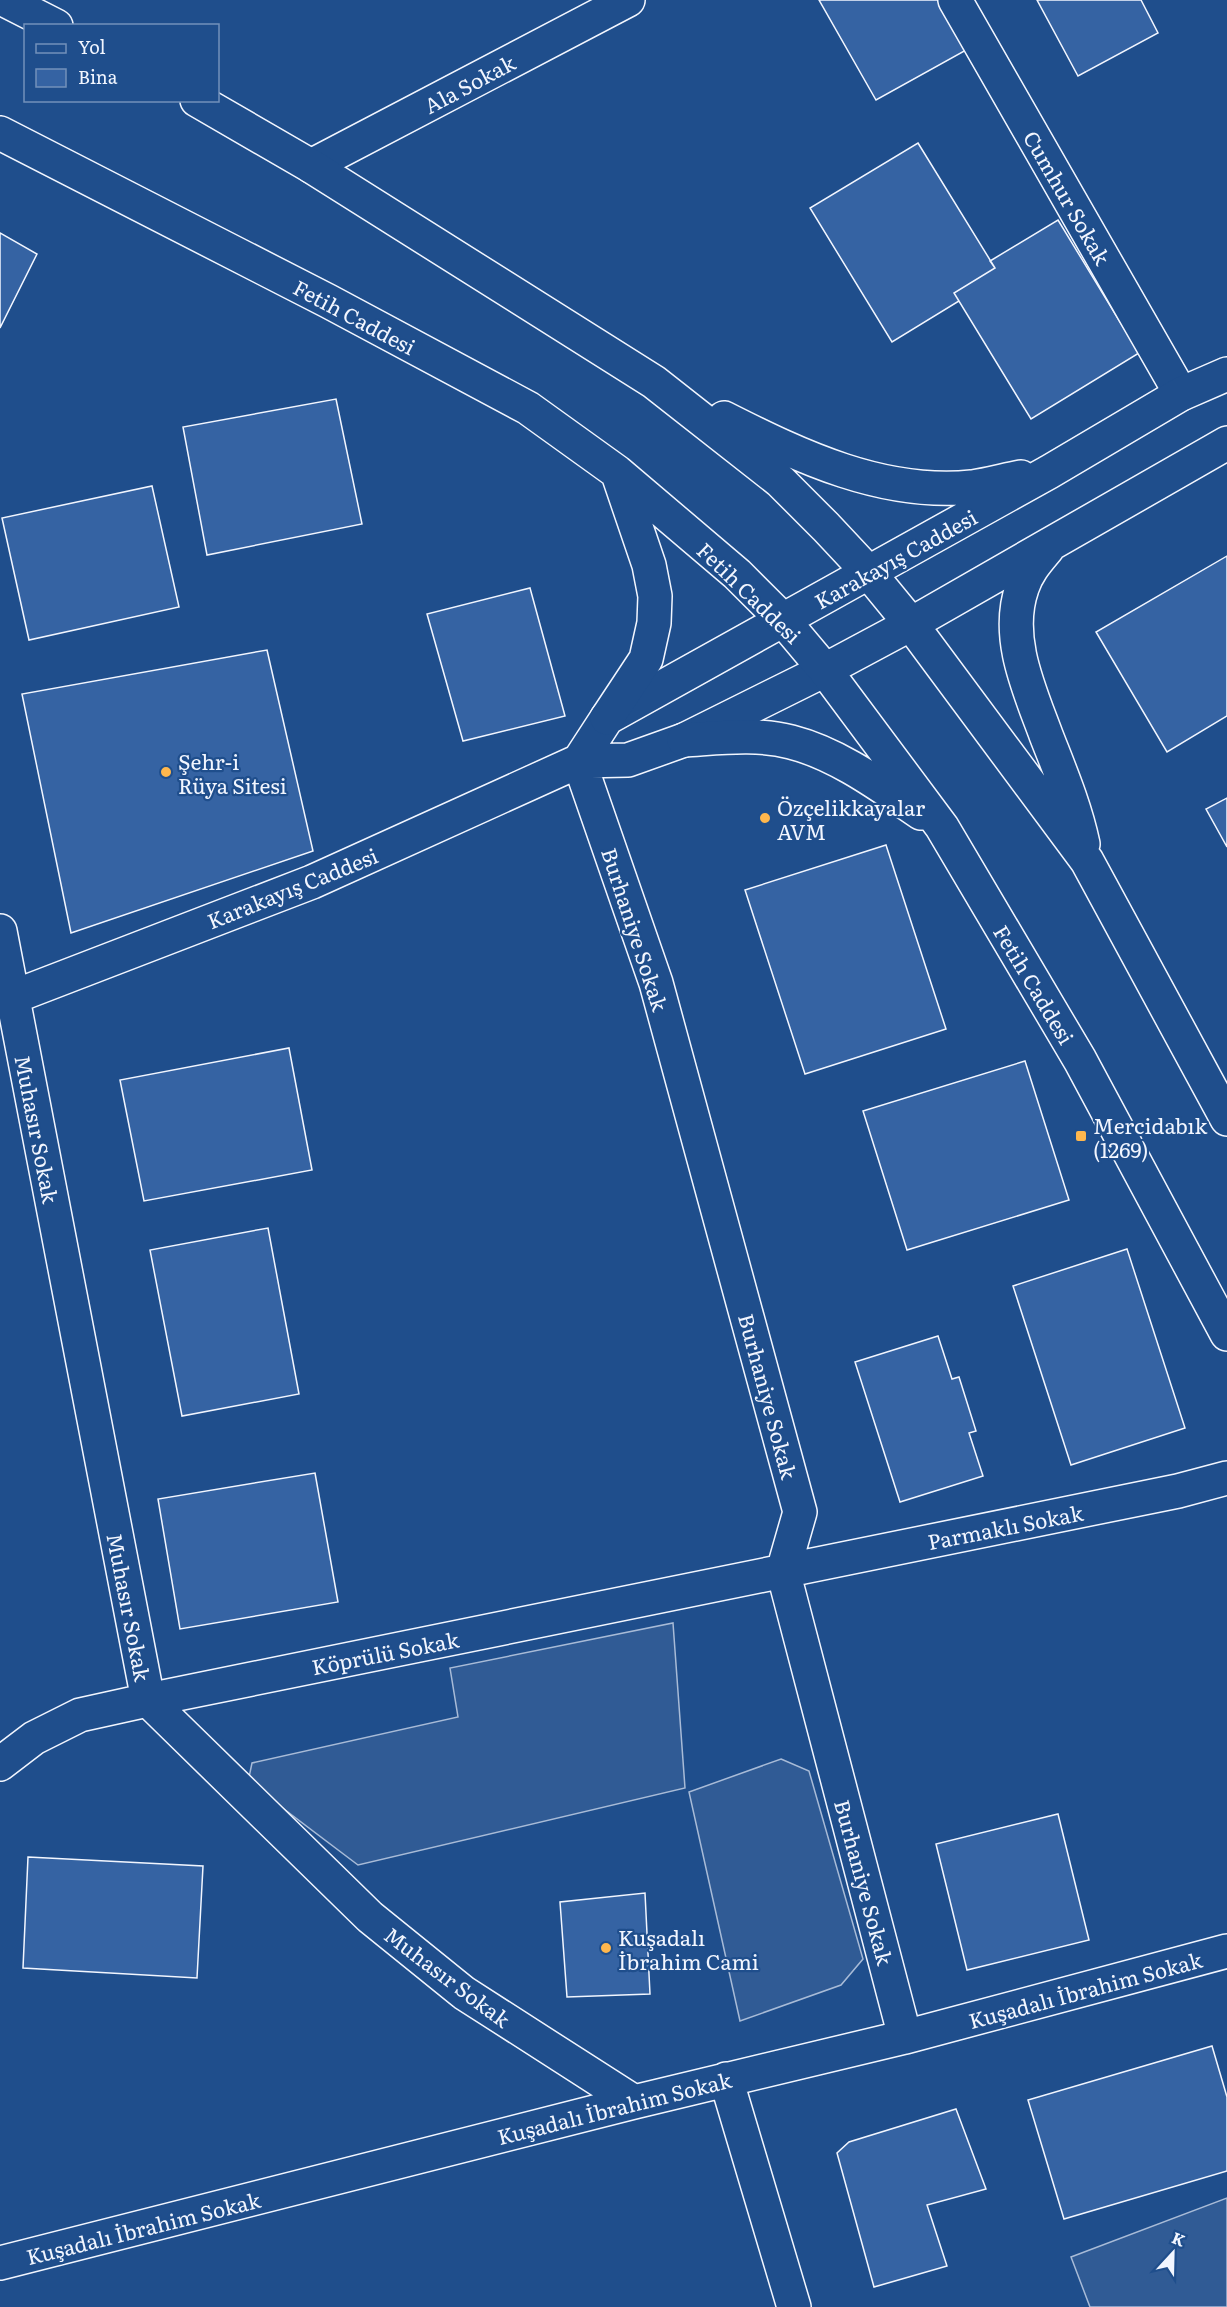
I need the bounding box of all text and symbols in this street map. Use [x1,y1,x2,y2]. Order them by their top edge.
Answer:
legend [24,24,219,102]
text: Yol [78,33,106,60]
street label: Ala Sokak [418,46,520,120]
text: Bina [78,63,118,90]
street label: Cumhur Sokak [1017,124,1119,270]
street label: Fetih Caddesi [288,271,422,361]
street label: Karakayış Caddesi [808,500,982,616]
street label: Fetih Caddesi [691,534,809,650]
place label: Şehr-i Rüya Sitesi [178,745,287,800]
marker: Şehr-i Rüya Sitesi [159,765,173,779]
place label: Özçelikkayalar AVM [777,791,925,846]
marker: Özçelikkayalar AVM [758,811,772,825]
street label: Karakayış Caddesi [202,839,382,935]
street label: Burhaniye Sokak [595,843,677,1015]
street label: Fetih Caddesi [987,918,1083,1050]
street label: Muhasır Sokak [8,1052,68,1206]
place label: Mercidabık (1269) [1093,1109,1208,1164]
marker: Mercidabık (1269) [1074,1129,1088,1143]
street label: Burhaniye Sokak [732,1310,806,1482]
street label: Parmaklı Sokak [925,1496,1086,1556]
street label: Muhasır Sokak [100,1530,160,1684]
street label: Köprülü Sokak [309,1623,461,1681]
street label: Burhaniye Sokak [828,1796,902,1968]
street label: Muhasır Sokak [379,1918,518,2034]
place label: Kuşadalı İbrahim Cami [618,1921,759,1976]
marker: Kuşadalı İbrahim Cami [599,1941,613,1955]
street label: Kuşadalı İbrahim Sokak [965,1943,1205,2035]
street label: Kuşadalı İbrahim Sokak [494,2063,735,2151]
street label: Kuşadalı İbrahim Sokak [23,2183,264,2271]
north arrow [1143,2223,1203,2283]
text: K [1169,2225,1190,2252]

